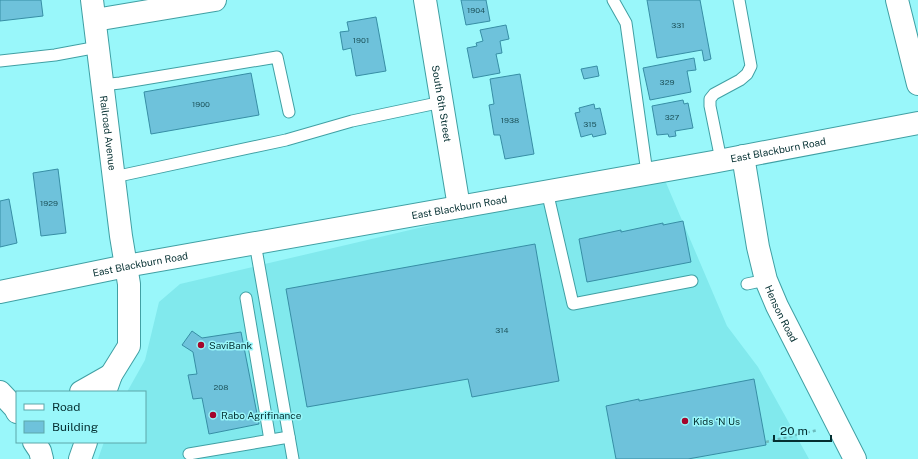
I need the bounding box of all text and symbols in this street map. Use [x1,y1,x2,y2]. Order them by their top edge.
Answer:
house number: 1904 [467,5,485,15]
house number: 331 [671,20,685,30]
house number: 1901 [353,35,369,45]
street label: South 6th Street [430,64,454,143]
house number: 329 [660,77,674,87]
street label: Railroad Avenue [98,95,119,172]
house number: 1900 [192,99,210,109]
house number: 327 [665,112,679,122]
house number: 1938 [501,115,519,125]
house number: 315 [583,119,597,129]
street label: East Blackburn Road [729,135,827,165]
street label: East Blackburn Road [410,193,508,221]
house number: 1929 [40,198,58,208]
street label: East Blackburn Road [91,249,189,279]
street label: Henson Road [763,283,800,344]
house number: 314 [495,325,509,335]
place label: SaviBank [209,339,253,351]
marker: SaviBank [196,340,206,350]
house number: 208 [214,382,228,392]
legend [16,391,146,443]
text: Road [52,400,80,414]
place label: Rabo Agrifinance [221,409,302,421]
marker: Rabo Agrifinance [208,410,218,420]
place label: Kids ‘N Us [693,415,740,427]
marker: Kids ‘N Us [680,416,690,426]
scale bar [774,417,831,443]
text: Building [52,420,98,434]
text: 20 m [780,424,808,438]

